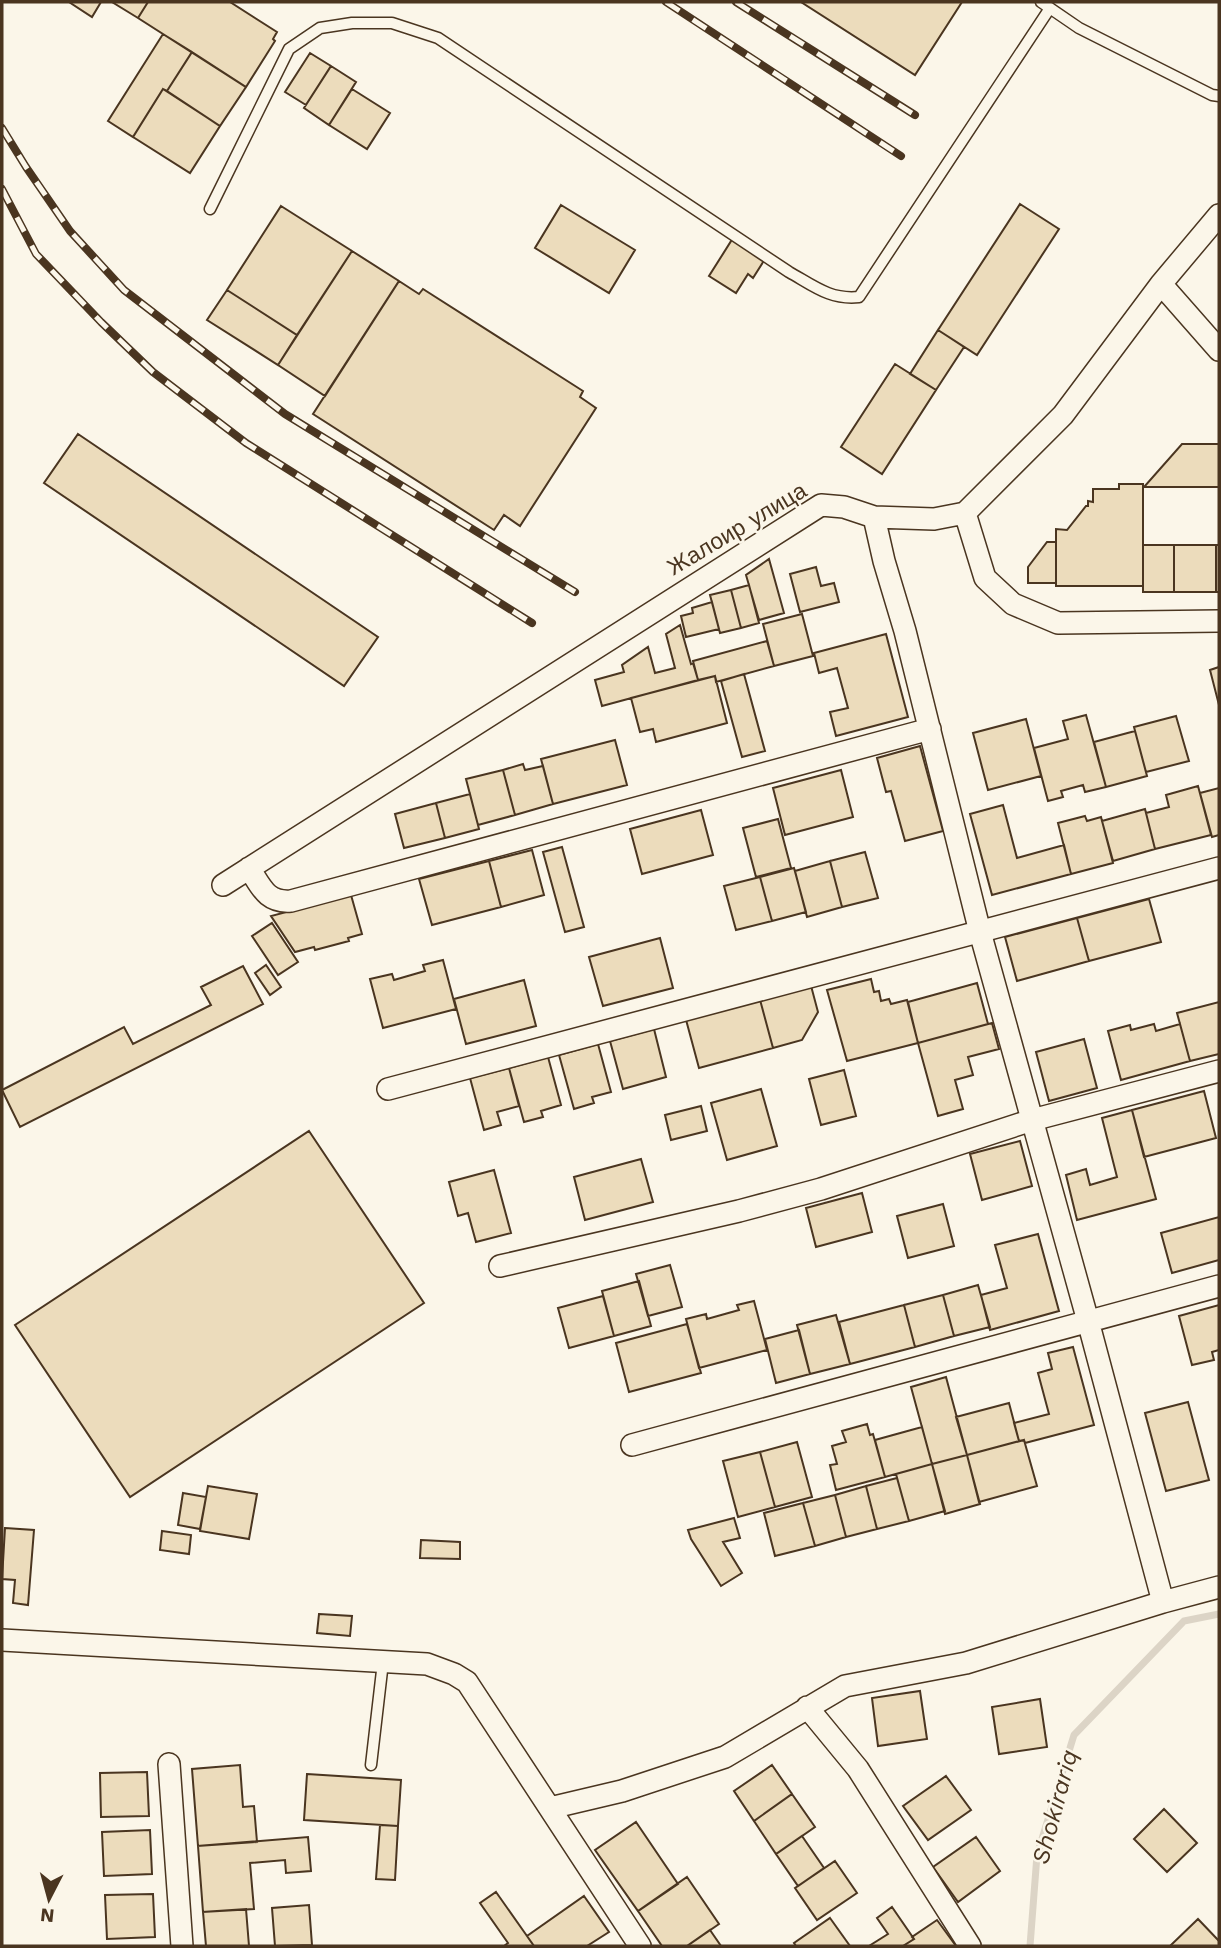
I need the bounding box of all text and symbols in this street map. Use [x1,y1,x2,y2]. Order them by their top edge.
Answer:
street label: Жалоир улица [663,477,812,581]
water label: Shokirariq [1026,1747,1084,1867]
north arrow [14,1864,84,1934]
text: N [39,1903,55,1928]

